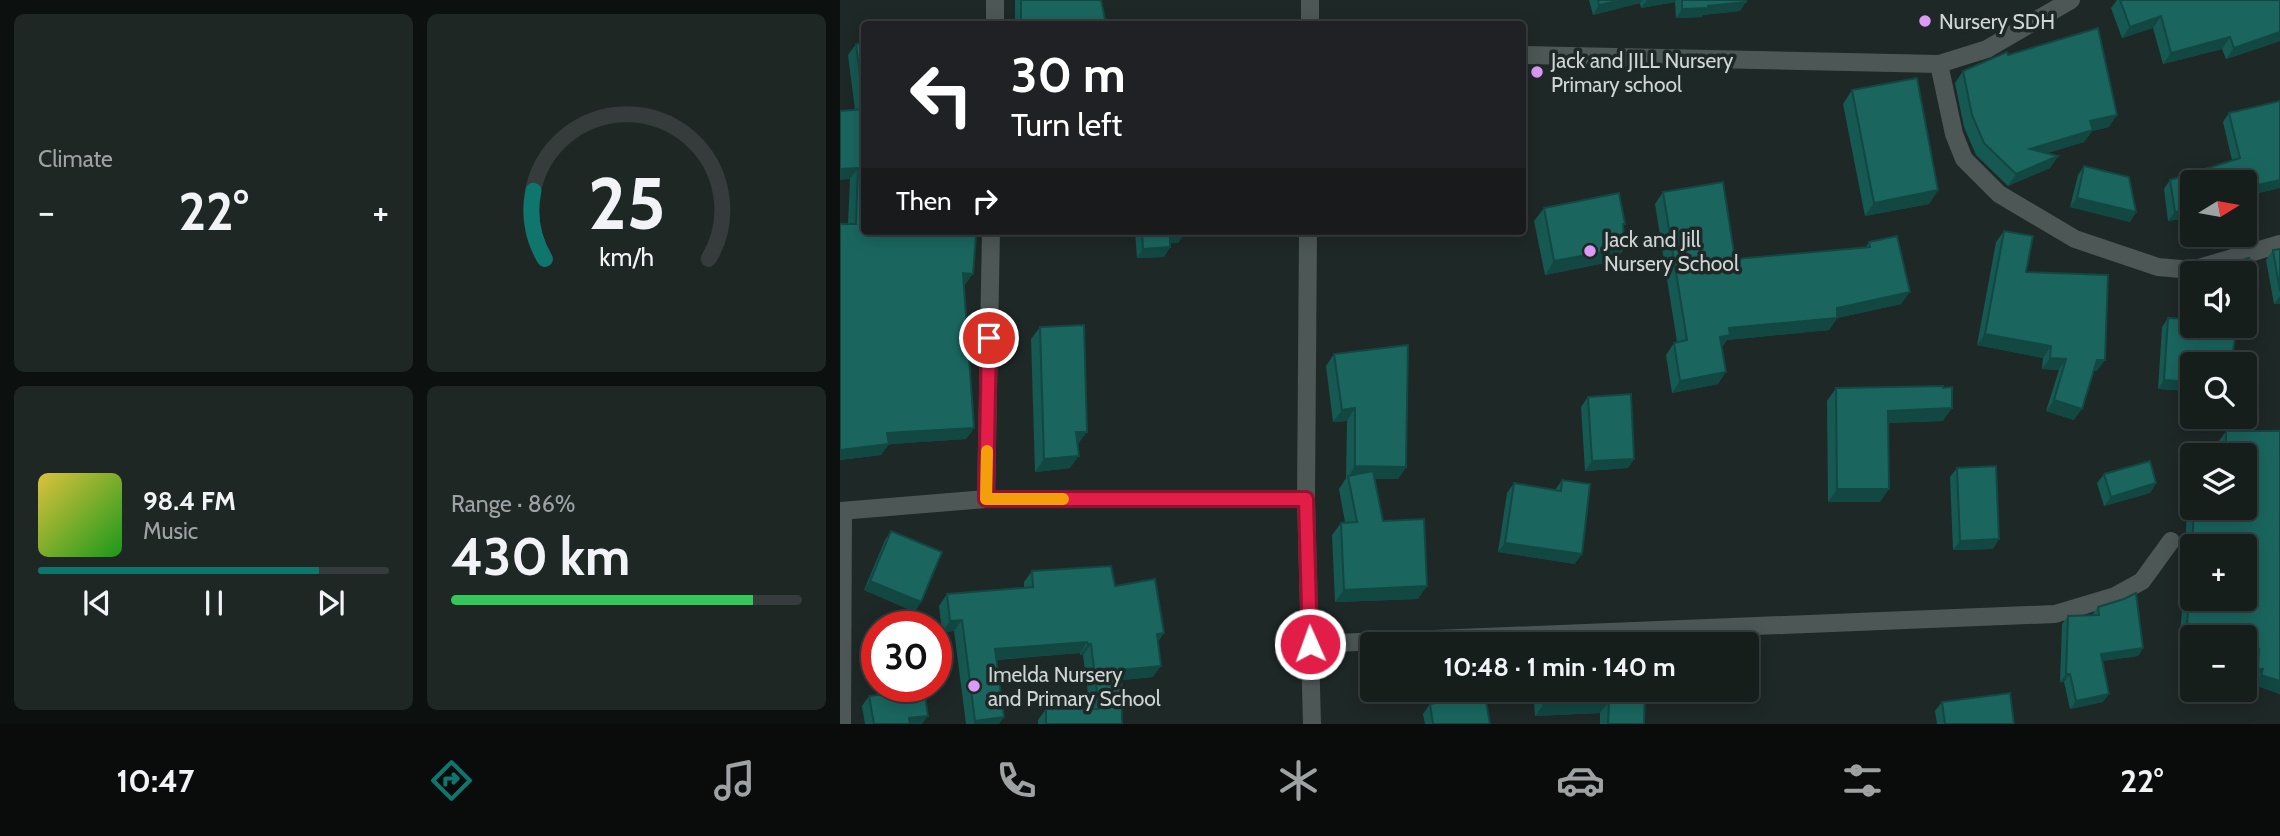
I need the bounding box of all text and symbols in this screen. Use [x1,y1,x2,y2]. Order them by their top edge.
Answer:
place label: Nursery SDH [1939,9,2055,34]
marker: Nursery SDH [1917,13,1933,29]
text: 30 m [1011,45,1126,104]
place label: Jack and JILL Nursery Primary school [1550,48,1734,97]
icon: left [896,49,987,140]
marker: Jack and JILL Nursery Primary school [1529,64,1545,80]
text: Turn left [1011,105,1122,144]
text: Climate [38,145,113,173]
text: 25 [588,159,665,247]
north arrow [2180,170,2258,247]
map controls [2180,170,2257,702]
text: 22° [178,180,249,243]
icon: right [966,182,1004,220]
text: Then [896,185,952,217]
text: − [38,188,55,235]
text: + [372,188,389,235]
place label: Jack and Jill Nursery School [1603,227,1739,276]
text: km/h [599,242,654,272]
marker: Jack and Jill Nursery School [1582,243,1598,259]
button: sound [2180,261,2257,338]
pin [959,308,1019,368]
icon: arrive [970,319,1008,357]
button: search [2180,352,2257,429]
button: layers [2180,443,2257,520]
text: 98.4 FM [143,485,236,517]
text: Range · 86% [451,490,575,518]
text: Music [143,517,198,545]
text: 430 km [451,525,630,588]
button: + [2180,534,2257,611]
icon: previous [78,584,116,622]
icon: pause [195,584,233,622]
icon: next [312,584,350,622]
position arrow [1273,607,1347,681]
speed limit sign: 30 [861,611,952,702]
button: − [2180,625,2257,702]
text: 10:48 · 1 min · 140 m [1443,651,1676,683]
place label: Imelda Nursery and Primary School [988,662,1161,711]
marker: Imelda Nursery and Primary School [966,678,982,694]
icon: directions [427,756,476,805]
icon: music [710,756,759,805]
icon: phone [992,756,1041,805]
icon: climate [1274,756,1323,805]
icon: car [1556,756,1605,805]
icon: filters [1838,756,1887,805]
text: 10:47 [117,761,194,800]
text: 22° [2120,761,2163,800]

